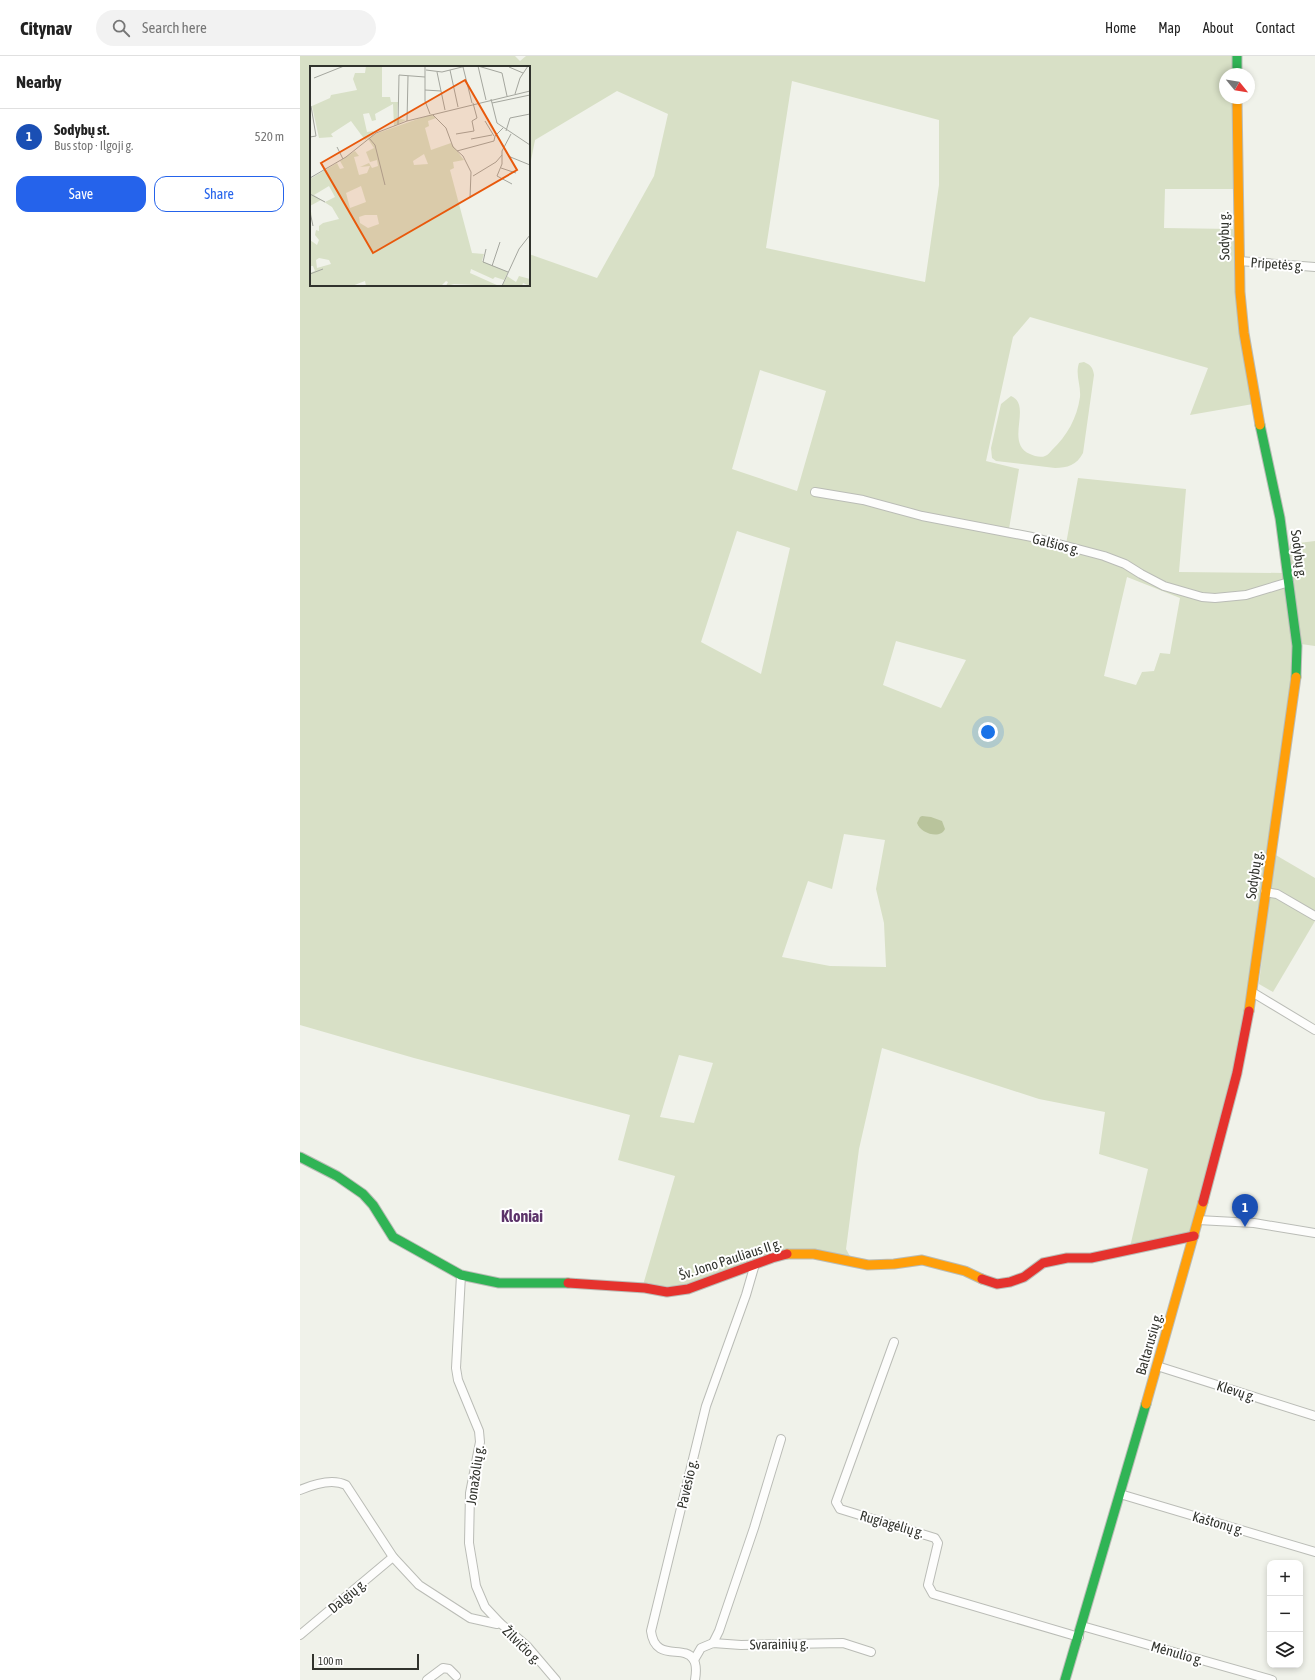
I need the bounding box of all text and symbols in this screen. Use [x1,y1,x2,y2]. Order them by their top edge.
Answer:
search box [96,10,376,46]
text: Citynav [20,17,72,39]
icon: search [110,17,132,39]
text: Search here [142,19,207,36]
text: Home [1105,20,1136,36]
text: Map [1158,20,1181,36]
text: About [1203,20,1234,36]
text: Contact [1256,20,1295,36]
inset map [310,66,530,286]
north arrow [1219,68,1255,104]
text: Nearby [16,72,62,92]
text: Sodybų st. [54,121,109,138]
text: 1 [26,129,32,144]
text: 520 m [255,129,284,144]
text: Bus stop · Ilgoji g. [54,138,133,153]
button: Save [16,176,146,212]
button: Share [154,176,284,212]
street label: Sodybų g. [1216,212,1232,260]
street label: Pripetės g. [1250,254,1304,274]
street label: Sodybų g. [1288,529,1310,579]
street label: Galšios g. [1031,530,1081,558]
your location [978,722,998,742]
street label: Sodybų g. [1243,850,1265,900]
pin: 1 [1232,1194,1258,1227]
district label: Kloniai [501,1207,543,1225]
street label: Šv. Jono Pauliaus II g. [677,1235,783,1283]
street label: Baltarusių g. [1133,1311,1165,1377]
street label: Klevų g. [1215,1377,1257,1405]
street label: Jonažolių g. [463,1444,487,1506]
street label: Pavėsio g. [674,1458,700,1510]
street label: Rugiagėlių g. [858,1507,926,1541]
street label: Kaštonų g. [1191,1508,1245,1538]
map controls [1267,1560,1303,1668]
button: + [1267,1560,1303,1596]
street label: Dalgių g. [325,1576,369,1616]
button: − [1267,1596,1303,1632]
street label: Žilvičio g. [499,1623,545,1667]
button: layers [1267,1632,1303,1668]
street label: Svarainių g. [750,1635,808,1653]
street label: Mėnulio g. [1149,1638,1205,1668]
scale bar [312,1652,419,1671]
text: 100 m [318,1655,343,1667]

